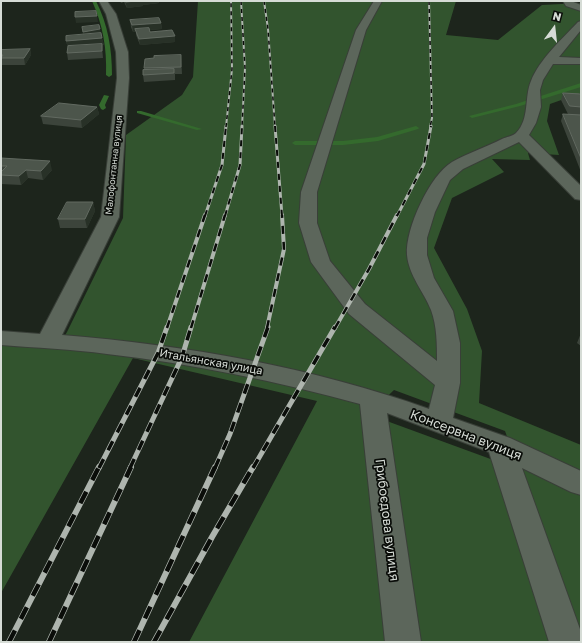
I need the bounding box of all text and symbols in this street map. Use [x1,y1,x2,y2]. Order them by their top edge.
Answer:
north arrow [534,8,574,48]
text: N [552,9,563,23]
street label: Малофонтанна вулиця [103,115,125,215]
street label: Итальянская улица [158,346,264,378]
street label: Консервна вулиця [408,407,524,463]
street label: Грибоєдова вулиця [372,458,402,582]

